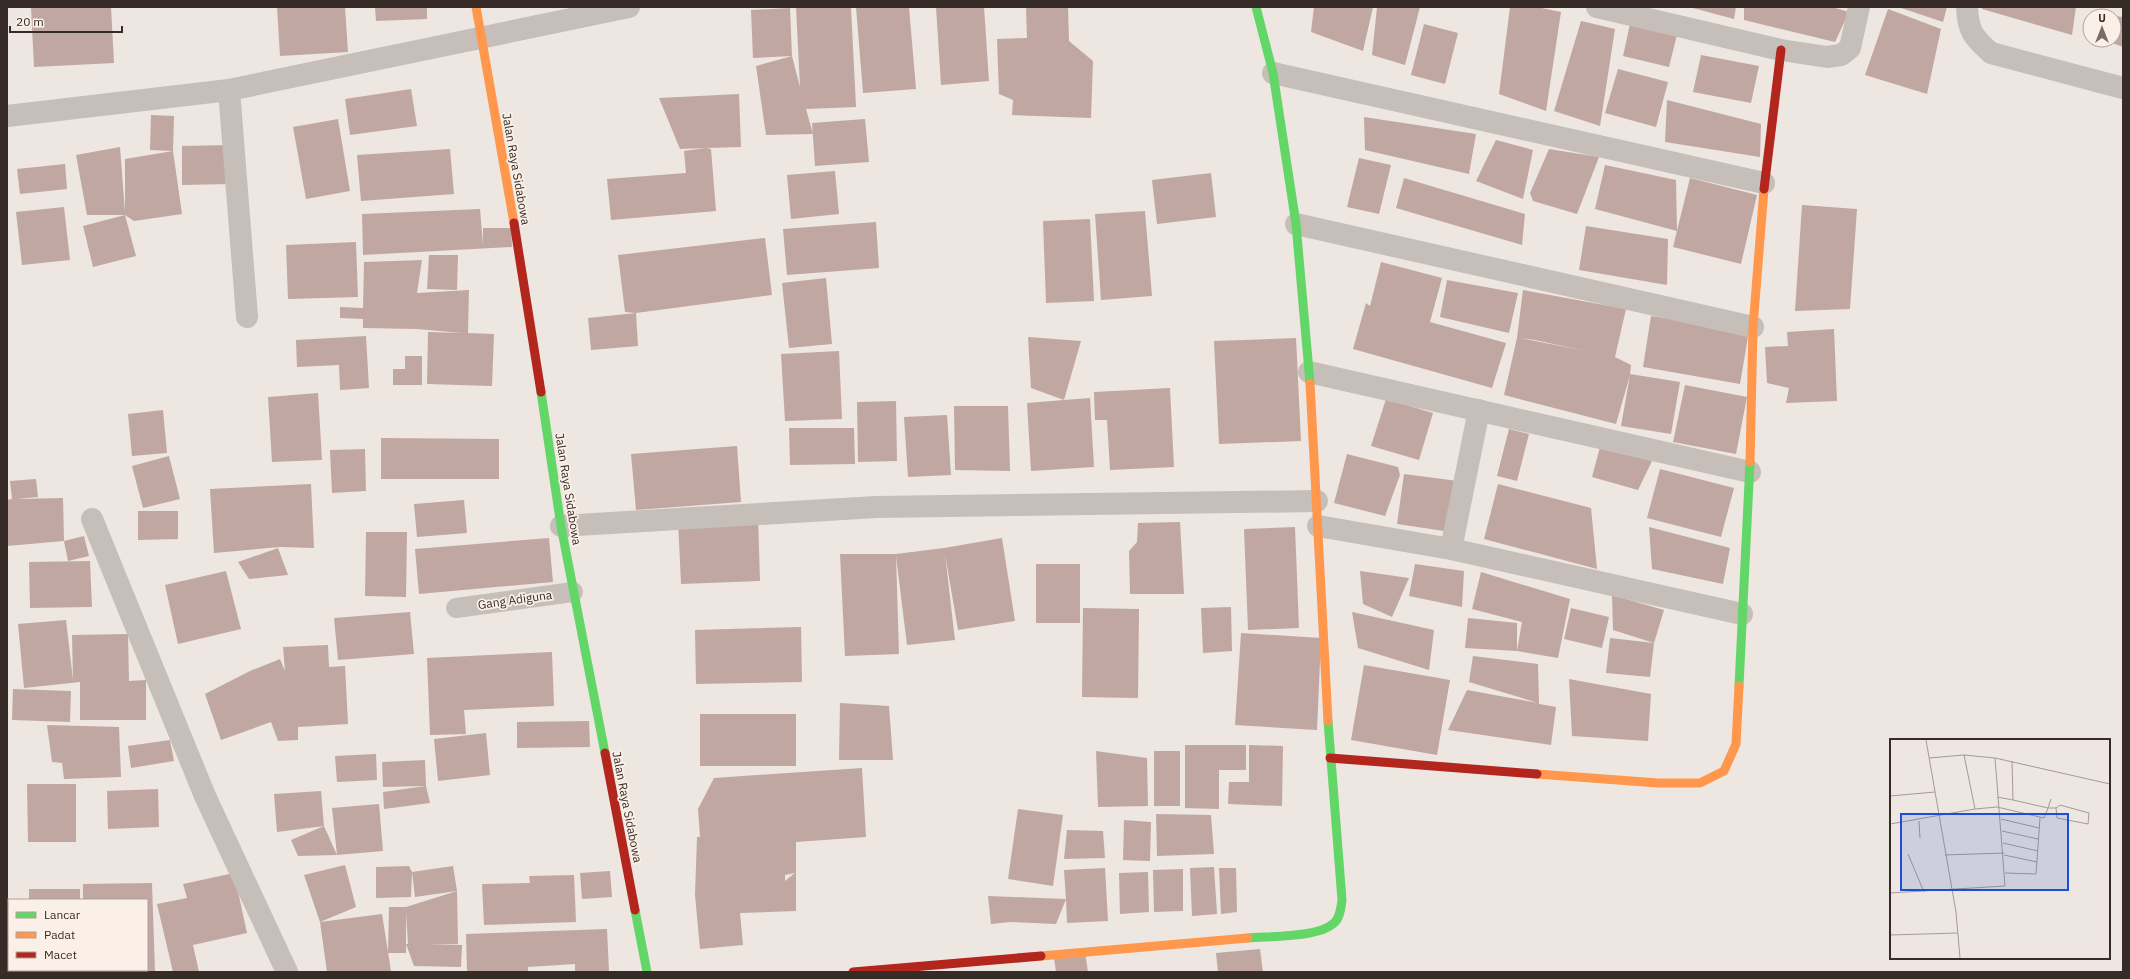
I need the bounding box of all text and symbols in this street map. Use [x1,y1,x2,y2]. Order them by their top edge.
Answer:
scale bar [10,8,122,34]
north arrow [2082,8,2122,48]
text: U [2098,11,2106,25]
text: 20 m [16,14,44,29]
street label: Jalan Raya Sidabowa [499,112,534,227]
street label: Jalan Raya Sidabowa [552,432,585,547]
street label: Gang Adiguna [477,587,554,612]
inset map [1890,739,2110,959]
street label: Jalan Raya Sidabowa [609,750,646,865]
legend [8,899,148,971]
text: Lancar [44,907,81,922]
text: Padat [44,927,75,942]
text: Macet [44,947,77,962]

